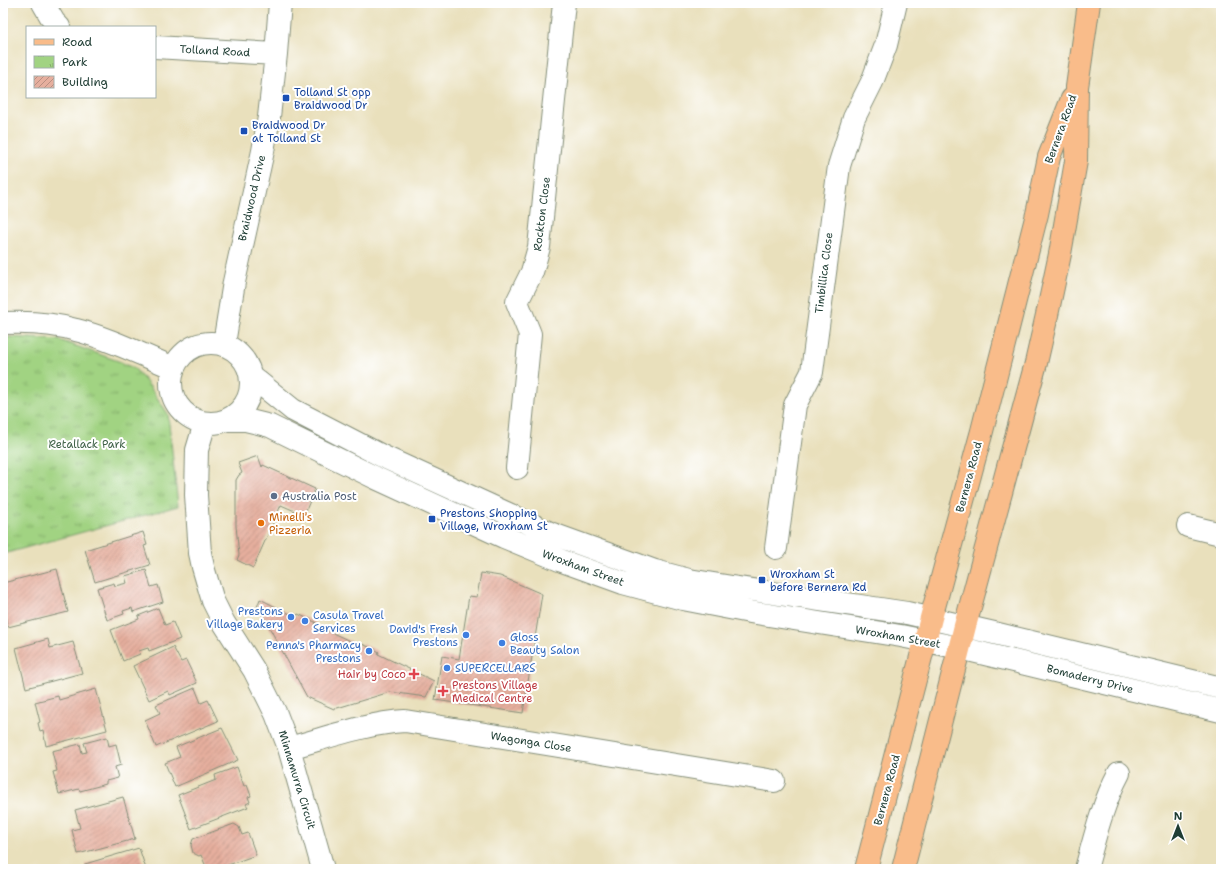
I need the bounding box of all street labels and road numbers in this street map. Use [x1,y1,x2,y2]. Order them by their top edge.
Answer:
street label: Tolland Road [179,42,251,60]
street label: Bernera Road [1042,92,1080,166]
street label: Braidwood Drive [235,153,269,243]
street label: Rockton Close [530,176,554,252]
street label: Timbillica Close [812,232,836,314]
street label: Bernera Road [952,440,986,514]
street label: Wroxham Street [540,546,626,590]
street label: Wroxham Street [854,622,942,652]
street label: Bomaderry Drive [1045,661,1135,697]
street label: Wagonga Close [489,728,573,756]
street label: Minnamurra Circuit [275,729,319,832]
street label: Bernera Road [870,753,904,827]

